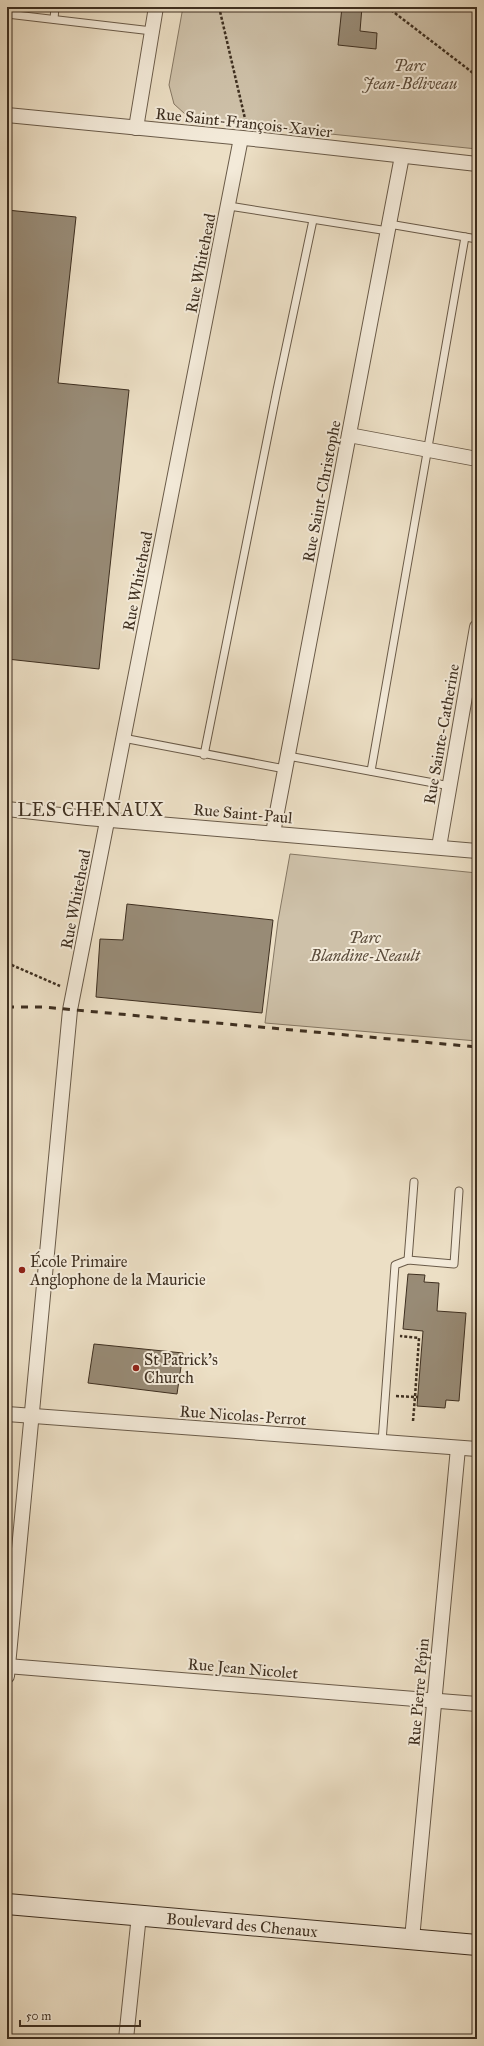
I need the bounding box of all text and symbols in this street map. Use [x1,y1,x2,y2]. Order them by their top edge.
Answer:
park label: Parc Jean-Béliveau [362,56,457,93]
street label: Rue Saint-François-Xavier [155,104,333,141]
street label: Rue Whitehead [182,212,219,314]
street label: Rue Saint-Christophe [298,418,345,564]
street label: Rue Whitehead [119,530,156,632]
street label: Rue Sainte-Catherine [420,662,463,806]
district label: LES CHENAUX [18,799,164,821]
street label: Rue Saint-Paul [193,800,294,827]
street label: Rue Whitehead [57,848,94,950]
park label: Parc Blandine-Neault [309,928,421,965]
place label: École Primaire Anglophone de la Mauricie [29,1250,206,1290]
marker: École Primaire Anglophone de la Mauricie [17,1265,27,1275]
place label: St Patrick's Church [144,1350,218,1387]
marker: St Patrick's Church [131,1363,141,1373]
street label: Rue Nicolas-Perrot [179,1402,307,1429]
street label: Rue Pierre Pépin [404,1637,433,1747]
street label: Rue Jean Nicolet [187,1654,299,1684]
street label: Boulevard des Chenaux [166,1909,318,1941]
scale bar [20,2002,140,2028]
text: 50 m [26,2009,51,2023]

